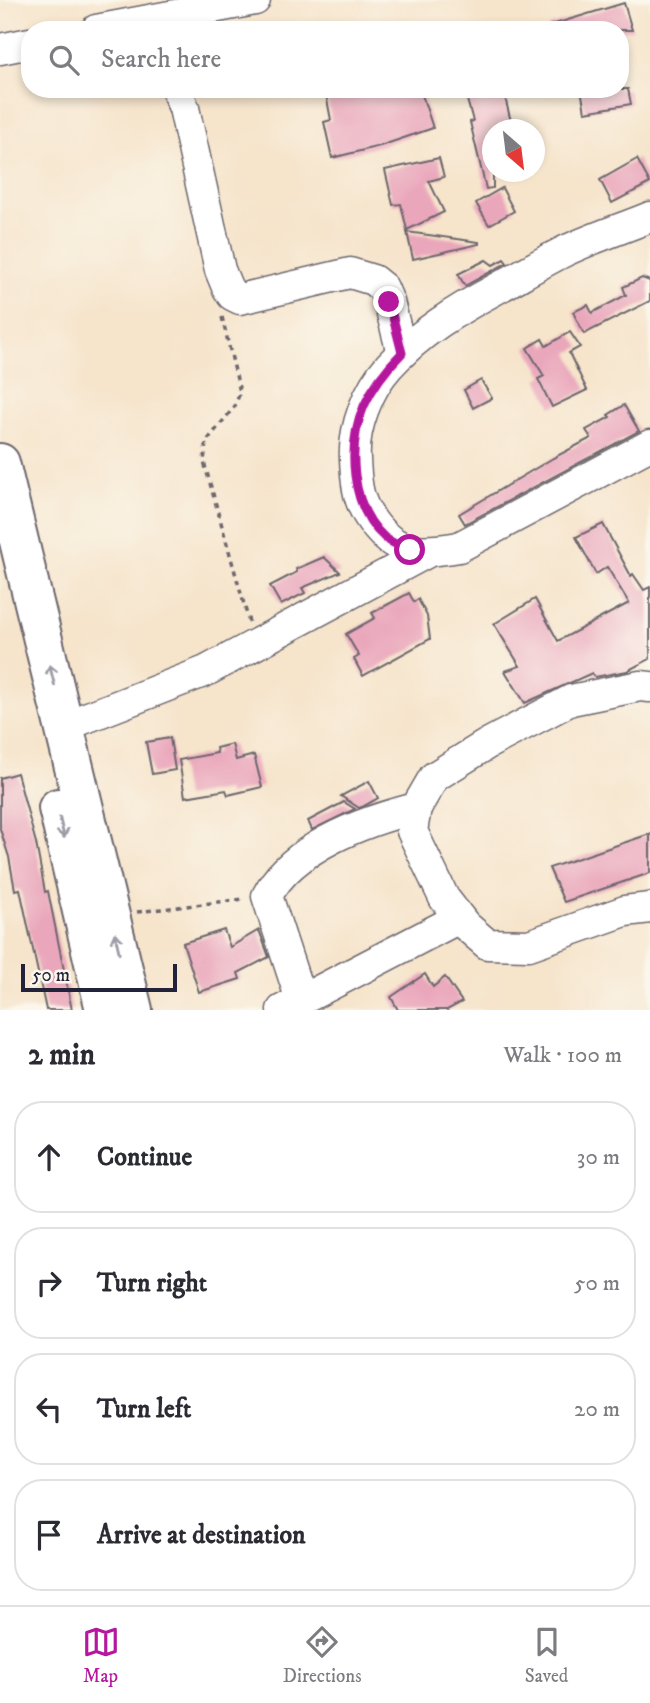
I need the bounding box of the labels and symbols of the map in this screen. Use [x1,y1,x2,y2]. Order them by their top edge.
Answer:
north arrow [482,119,545,182]
route end [373,286,404,317]
route start [394,534,425,565]
one-way arrow [45,664,58,687]
one-way arrow [56,816,70,839]
one-way arrow [110,933,123,955]
scale bar [21,961,177,993]

